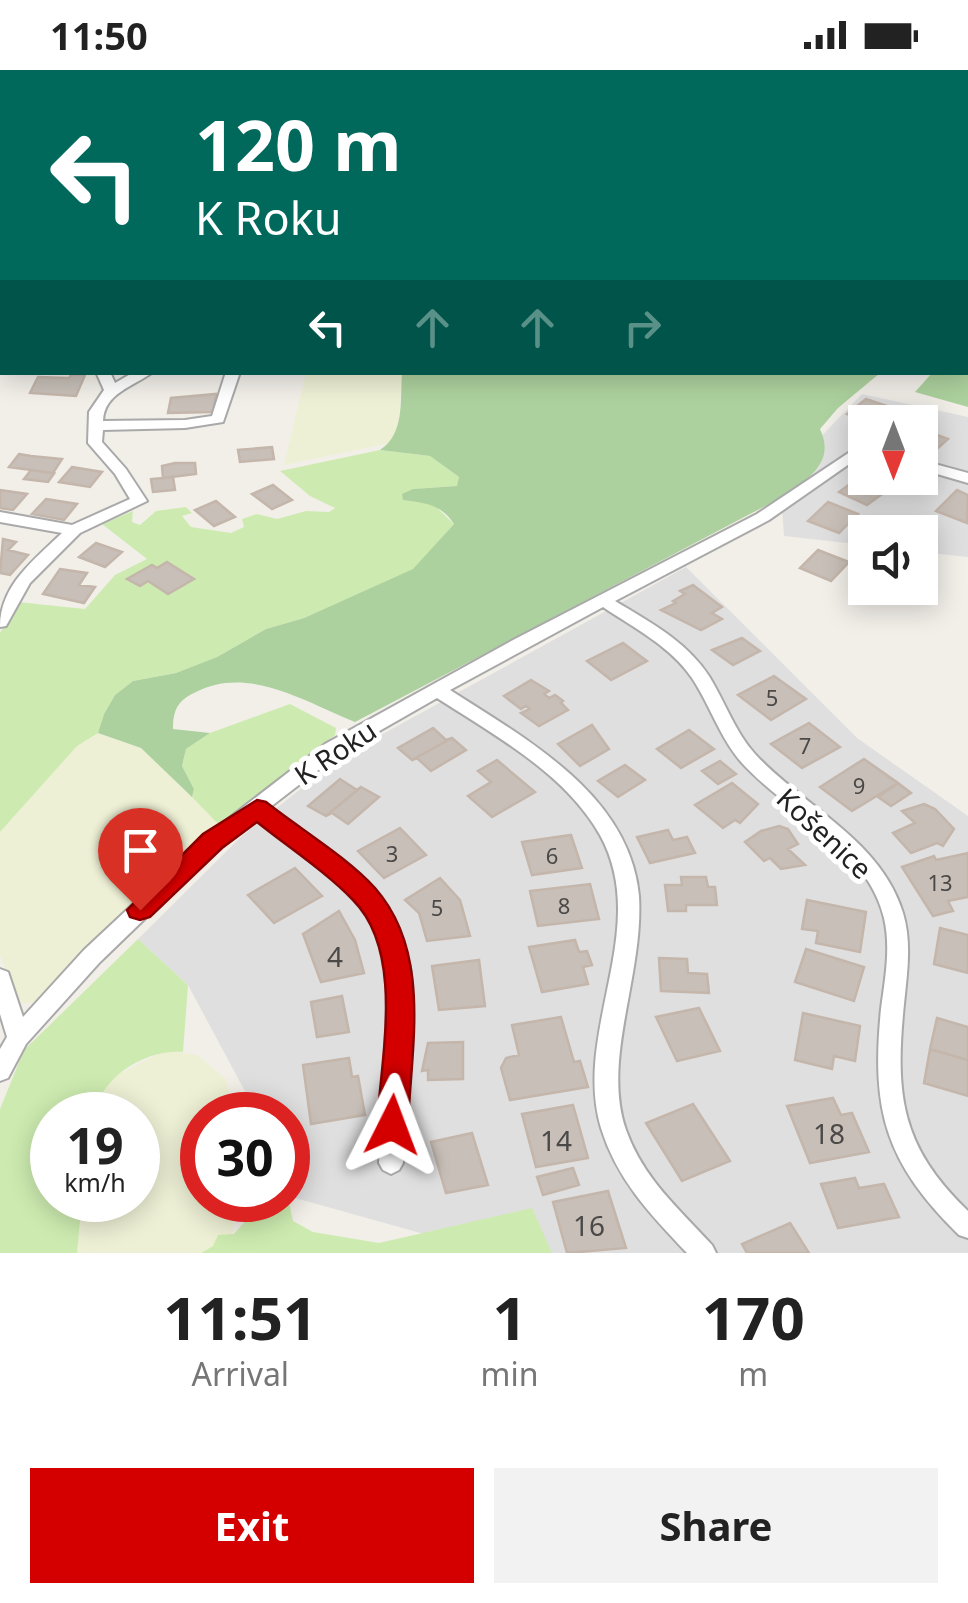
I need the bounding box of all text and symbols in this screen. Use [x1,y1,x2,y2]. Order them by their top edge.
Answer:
text: 11:50 [50,9,148,61]
text: 120 m [195,96,402,192]
icon: left [30,110,160,240]
text: K Roku [195,187,342,248]
icon: left [300,300,355,355]
icon: ahead [405,300,460,355]
icon: ahead [510,300,565,355]
icon: right [615,300,670,355]
north arrow [848,405,938,495]
map controls [848,405,938,605]
button: sound [848,515,938,605]
house number: 5 [766,682,778,712]
street label: K Roku [287,711,383,793]
house number: 7 [799,730,811,760]
house number: 9 [853,770,865,800]
street label: Košenice [769,779,881,887]
pin [98,808,183,911]
icon: arrive [113,823,168,878]
house number: 3 [386,838,398,868]
house number: 6 [546,840,558,870]
house number: 13 [927,867,953,897]
house number: 8 [558,890,570,920]
house number: 5 [431,892,443,922]
house number: 4 [327,937,343,975]
position arrow [340,1073,444,1177]
speed limit sign: 30 [180,1092,310,1222]
text: 19 [66,1111,124,1179]
house number: 18 [813,1114,845,1152]
house number: 14 [540,1121,572,1159]
text: km/h [64,1165,126,1199]
house number: 16 [573,1206,605,1244]
text: 11:51 [163,1276,317,1358]
text: 1 [492,1276,527,1358]
text: 170 [702,1276,805,1358]
text: Arrival [192,1352,289,1395]
text: min [481,1352,539,1395]
text: m [738,1352,768,1395]
button: Exit [30,1468,474,1583]
button: Share [494,1468,938,1583]

